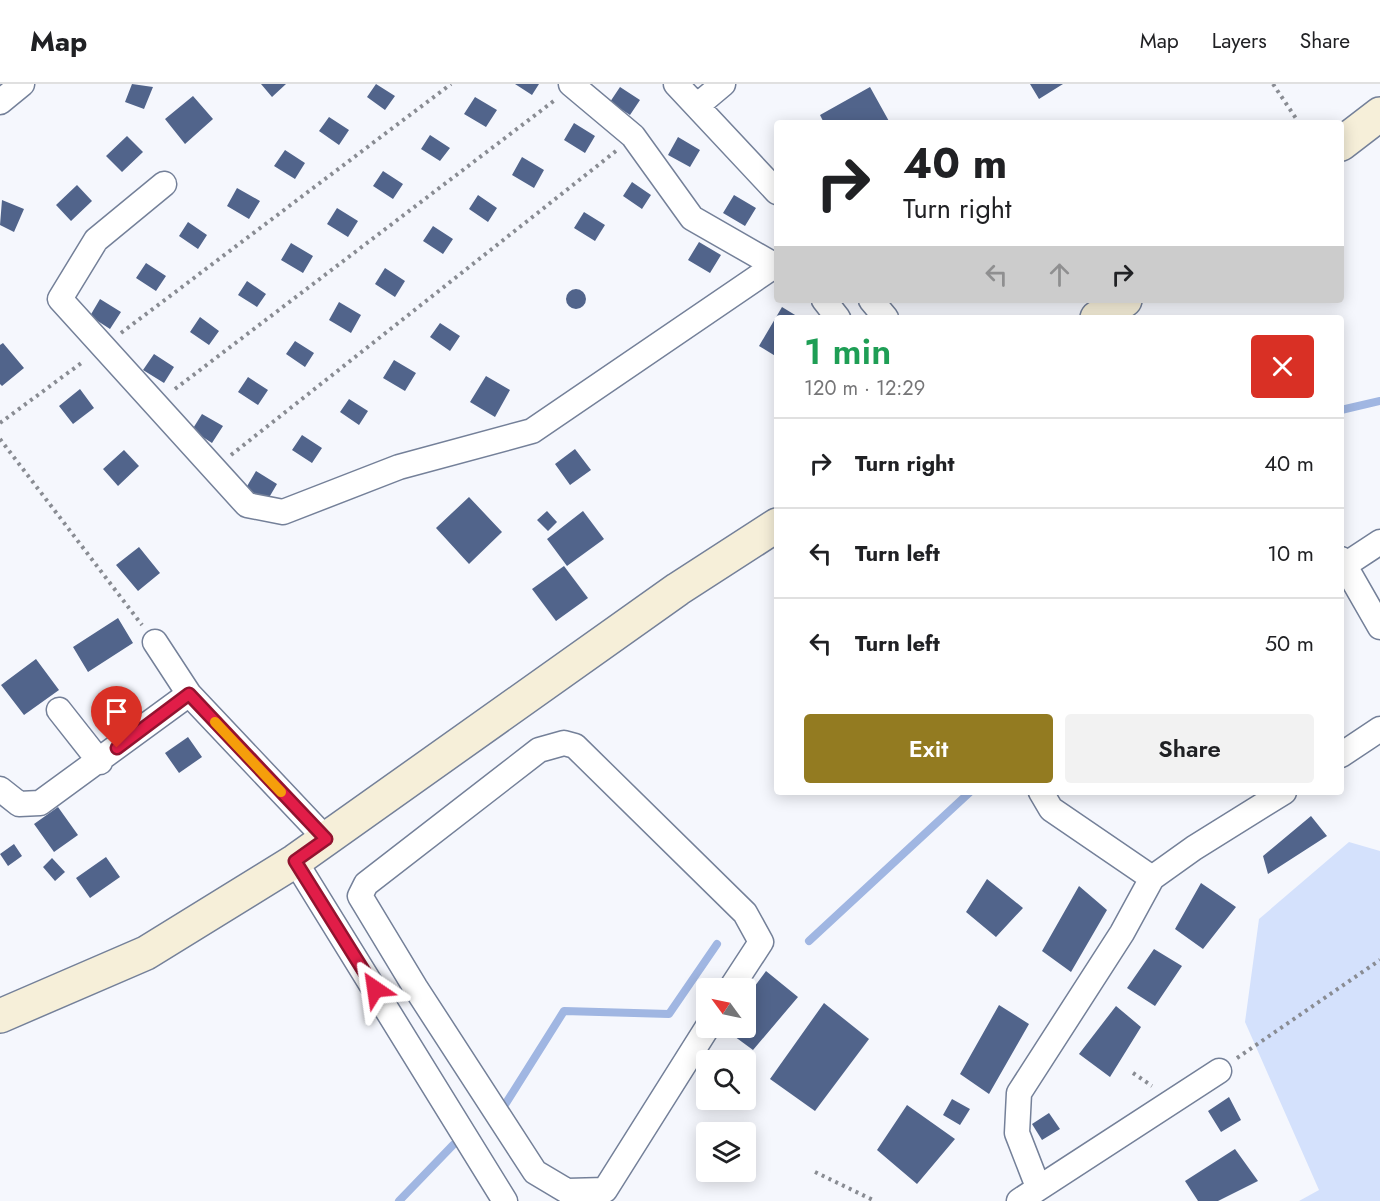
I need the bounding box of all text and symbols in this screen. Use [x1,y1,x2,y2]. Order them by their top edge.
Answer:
text: Map [30,21,87,62]
text: Map [1140,26,1179,56]
text: Layers [1212,26,1267,56]
text: Share [1300,26,1350,56]
text: 40 m [903,133,1007,194]
icon: right [804,144,882,222]
text: Turn right [903,189,1011,228]
icon: left [980,258,1013,291]
icon: ahead [1043,258,1076,291]
icon: right [1106,258,1139,291]
text: 1 min [804,325,891,377]
button: close [1251,335,1314,398]
text: 120 m · 12:29 [804,374,925,403]
icon: right [804,447,837,480]
text: Turn right [855,447,955,479]
text: 40 m [1264,447,1314,479]
icon: left [804,537,837,570]
text: Turn left [855,537,940,569]
text: 10 m [1267,537,1314,569]
icon: left [804,627,837,660]
text: Turn left [855,627,940,659]
text: 50 m [1265,627,1314,659]
pin [91,686,142,748]
icon: arrive [100,695,133,728]
button: Exit [804,714,1053,783]
button: Share [1065,714,1314,783]
position arrow [343,957,407,1021]
north arrow [696,978,756,1038]
map controls [696,978,756,1182]
button: search [696,1050,756,1110]
button: layers [696,1122,756,1182]

